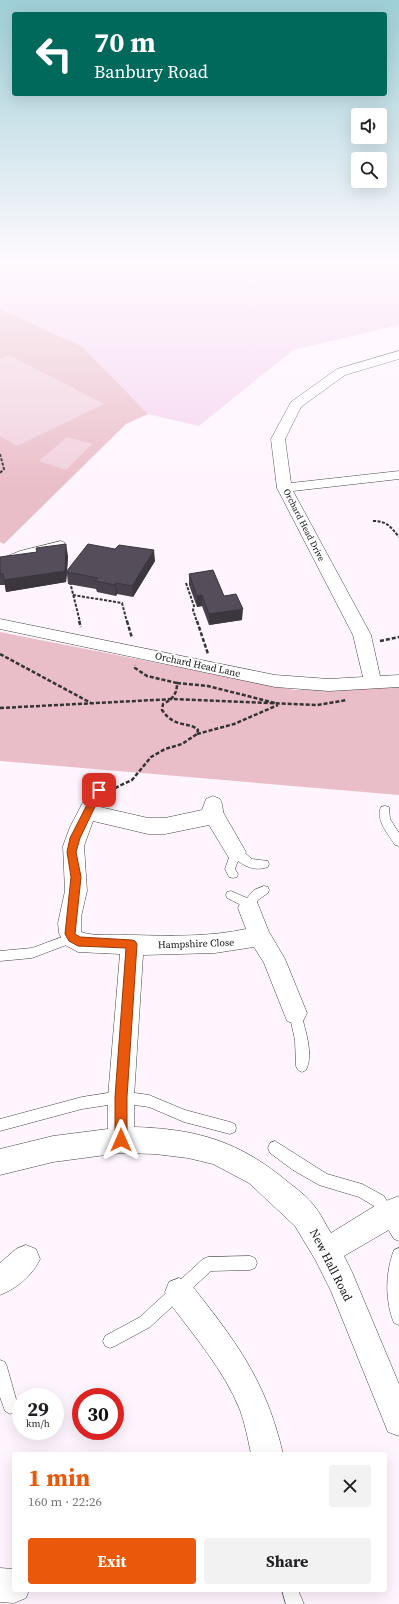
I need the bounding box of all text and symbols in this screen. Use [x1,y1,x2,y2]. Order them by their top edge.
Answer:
text: 70 m [94,23,156,61]
icon: left [28,28,80,80]
text: Banbury Road [94,59,208,84]
map controls [351,108,387,188]
button: sound [351,108,387,144]
button: search [351,152,387,188]
street label: Orchard Head Drive [280,487,328,564]
street label: Orchard Head Lane [154,649,242,680]
pin [82,773,116,807]
icon: arrive [88,779,110,801]
street label: Hampshire Close [158,936,234,951]
position arrow [100,1119,142,1161]
street label: New Hall Road [306,1226,356,1304]
speed limit sign: 30 [72,1388,124,1440]
text: 29 [27,1395,49,1423]
text: km/h [26,1417,50,1430]
text: 1 min [28,1461,90,1494]
button: close [329,1465,371,1507]
text: 160 m · 22:26 [28,1493,102,1510]
button: Exit [28,1538,196,1584]
button: Share [204,1538,371,1584]

